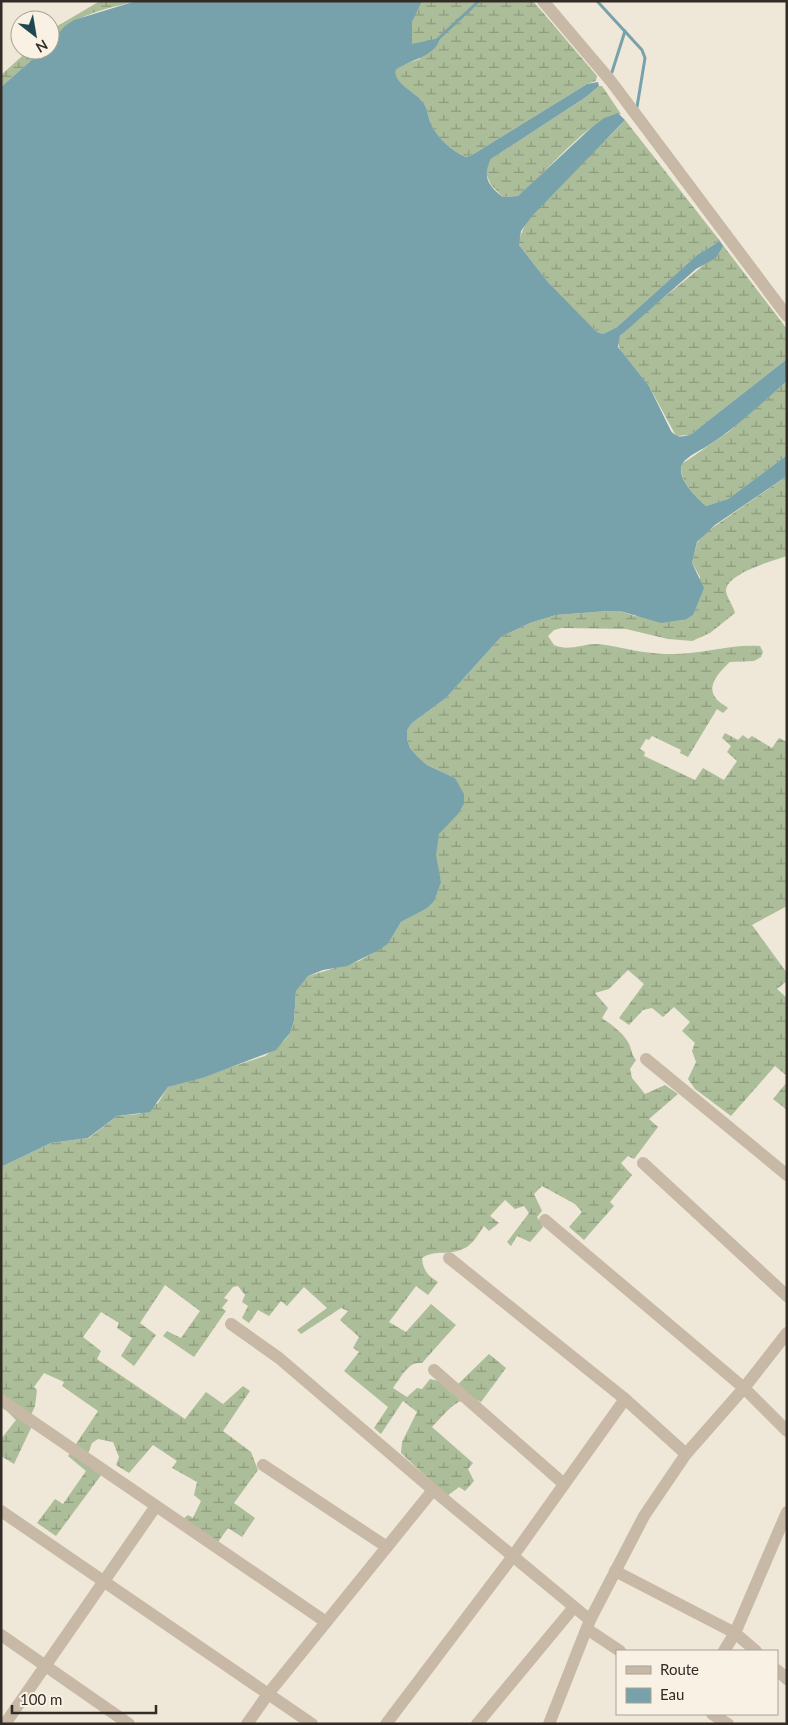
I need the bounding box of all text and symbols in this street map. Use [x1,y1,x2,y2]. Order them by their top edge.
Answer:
north arrow [10,10,60,60]
text: N [33,37,51,57]
legend [616,1650,778,1715]
text: Route [660,1660,699,1678]
scale bar [12,1682,156,1714]
text: Eau [660,1685,684,1703]
text: 100 m [20,1690,62,1708]

